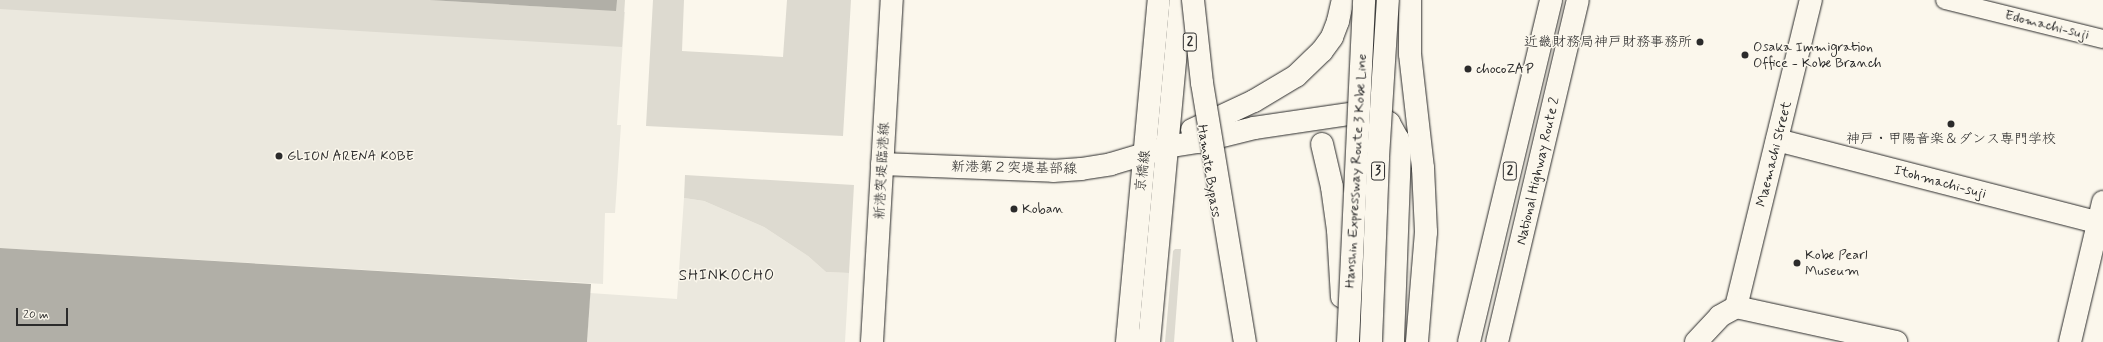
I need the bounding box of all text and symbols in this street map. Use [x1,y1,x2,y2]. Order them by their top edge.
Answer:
street label: Edomachi-suji [2003,6,2091,44]
road number: 2 [1182,31,1198,53]
place label: 近畿財務局神戸財務事務所 [1524,34,1692,50]
marker: 近畿財務局神戸財務事務所 [1695,37,1705,47]
place label: Osaka Immigration Office - Kobe Branch [1753,39,1882,72]
marker: Osaka Immigration Office - Kobe Branch [1740,50,1750,60]
street label: Hanshin Expressway Route 3 Kobe Line [1342,55,1370,287]
place label: chocoZAP [1476,61,1534,77]
marker: chocoZAP [1463,64,1473,74]
street label: National Highway Route 2 [1513,98,1563,244]
street label: Maemachi Street [1753,99,1795,209]
marker: 神戸・甲陽音楽＆ダンス専門学校 [1946,119,1956,129]
street label: 新港突堤臨港線 [871,122,893,220]
street label: Hamate Bypass [1193,123,1225,219]
place label: 神戸・甲陽音楽＆ダンス専門学校 [1846,131,2056,147]
place label: GLION ARENA KOBE [287,148,420,164]
street label: 京橋線 [1132,149,1154,193]
marker: GLION ARENA KOBE [274,151,284,161]
street label: 新港第２突堤基部線 [951,159,1077,177]
road number: 3 [1371,160,1385,182]
road number: 2 [1502,160,1518,182]
street label: Itohmachi-suji [1892,162,1988,202]
place label: Koban [1022,201,1064,217]
marker: Koban [1009,204,1019,214]
place label: Kobe Pearl Museum [1805,247,1868,280]
marker: Kobe Pearl Museum [1792,258,1802,268]
district label: SHINKOCHO [681,268,773,286]
scale bar [18,300,70,326]
text: 20 m [23,307,49,323]

